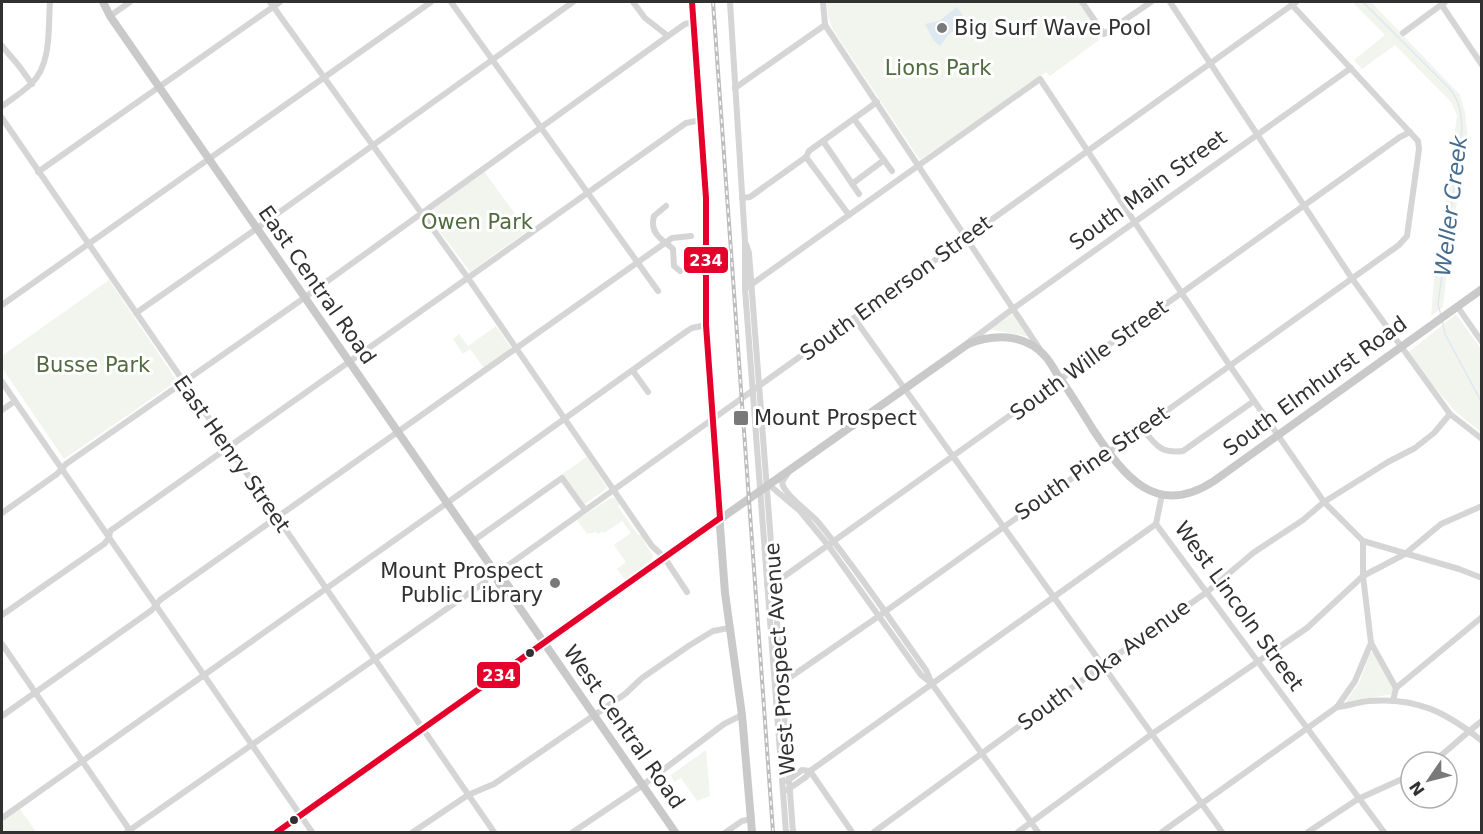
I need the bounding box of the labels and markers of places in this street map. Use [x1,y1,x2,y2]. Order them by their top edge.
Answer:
place label: Big Surf Wave Pool [954,16,1151,40]
marker: Big Surf Wave Pool [935,21,949,35]
place label: Mount Prospect [754,406,917,430]
marker: Mount Prospect [732,409,750,427]
place label: Mount Prospect Public Library [380,559,543,607]
marker: Mount Prospect Public Library [548,576,562,590]
unlabelled marker [524,647,536,659]
unlabelled marker [288,814,300,826]

